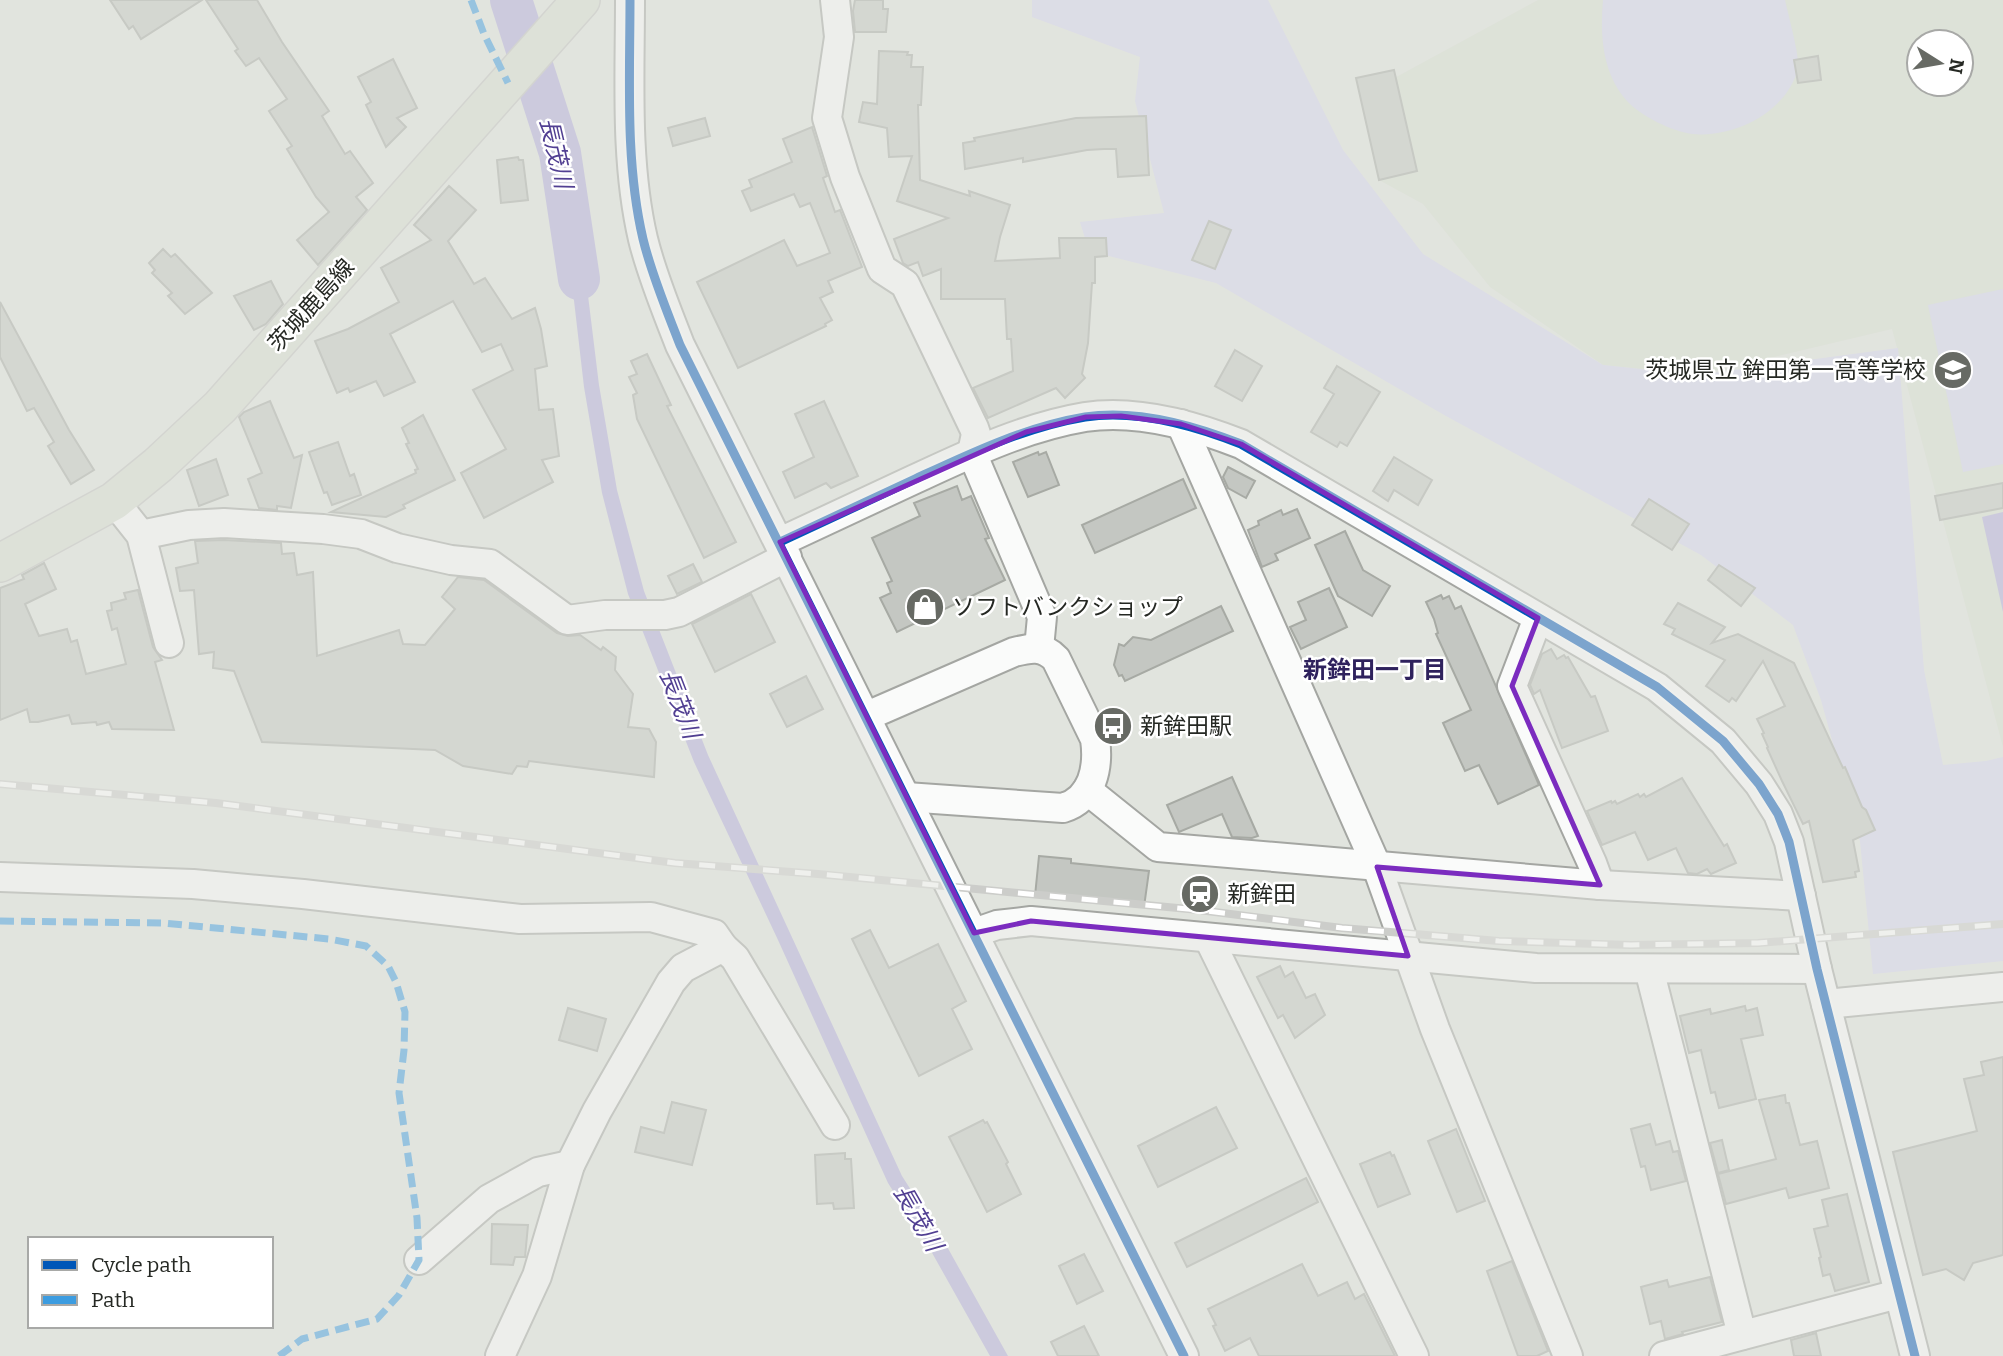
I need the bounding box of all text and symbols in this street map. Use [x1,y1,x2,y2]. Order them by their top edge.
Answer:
north arrow [1905,28,1975,98]
text: N [1943,57,1969,76]
water label: 長茂川 [534,115,578,194]
street label: 茨城鹿島線 [262,253,360,357]
school or university icon: 茨城県立 鉾田第一高等学校 [1932,349,1974,391]
place label: 茨城県立 鉾田第一高等学校 [1645,356,1926,384]
shop icon: ソフトバンクショップ [904,586,946,628]
place label: ソフトバンクショップ [952,593,1183,621]
district label: 新鉾田一丁目 [1303,656,1447,684]
water label: 長茂川 [654,665,707,745]
bus stop icon: 新鉾田駅 [1092,705,1134,747]
place label: 新鉾田駅 [1140,712,1232,740]
station icon: 新鉾田 [1179,873,1221,915]
place label: 新鉾田 [1227,880,1296,908]
water label: 長茂川 [888,1180,950,1259]
legend [28,1237,273,1328]
text: Cycle path [91,1252,191,1278]
text: Path [91,1287,135,1313]

